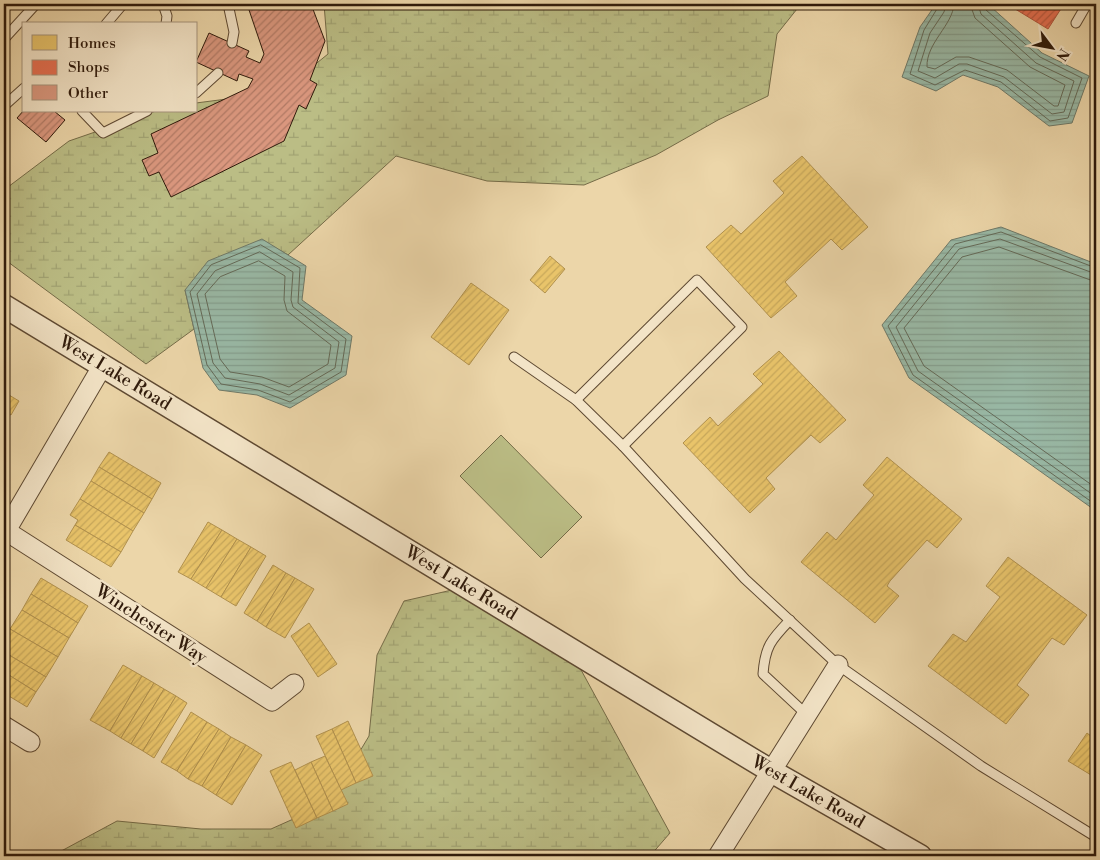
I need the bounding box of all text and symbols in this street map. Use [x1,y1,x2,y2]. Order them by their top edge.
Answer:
legend [22,22,198,112]
north arrow [1028,22,1078,72]
text: Homes [68,34,116,53]
text: N [1052,45,1073,64]
text: Shops [68,58,109,77]
text: Other [68,84,109,103]
street label: West Lake Road [54,330,176,416]
street label: West Lake Road [400,540,522,626]
street label: Winchester Way [90,579,211,669]
street label: West Lake Road [746,750,869,834]

